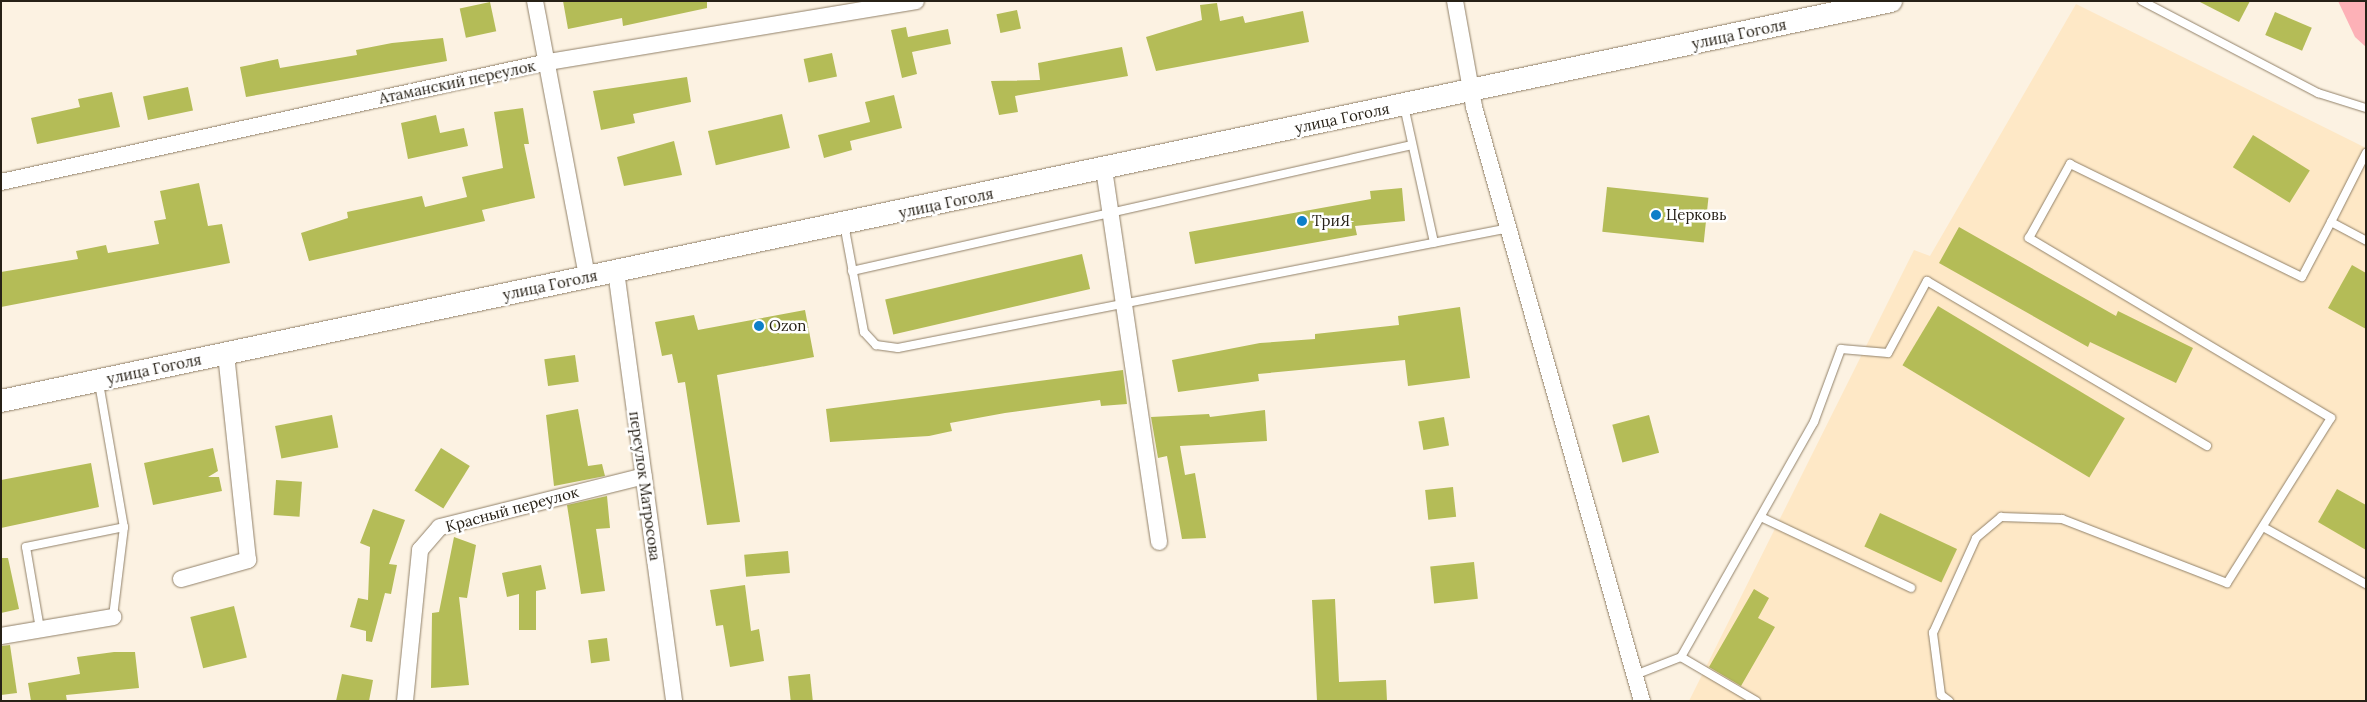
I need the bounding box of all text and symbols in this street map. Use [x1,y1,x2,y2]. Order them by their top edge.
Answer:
street label: улица Гоголя [1690,15,1788,53]
street label: Атаманский переулок [377,57,537,107]
street label: улица Гоголя [1293,99,1391,137]
street label: улица Гоголя [897,184,995,222]
place label: Церковь [1666,206,1726,224]
marker: Церковь [1650,209,1662,221]
place label: ТриЯ [1312,212,1350,230]
marker: ТриЯ [1296,215,1308,227]
street label: улица Гоголя [501,266,599,304]
place label: Ozon [769,317,806,335]
marker: Ozon [753,320,765,332]
street label: улица Гоголя [105,350,203,388]
street label: переулок Матросова [626,410,664,562]
street label: Красный переулок [444,483,580,535]

